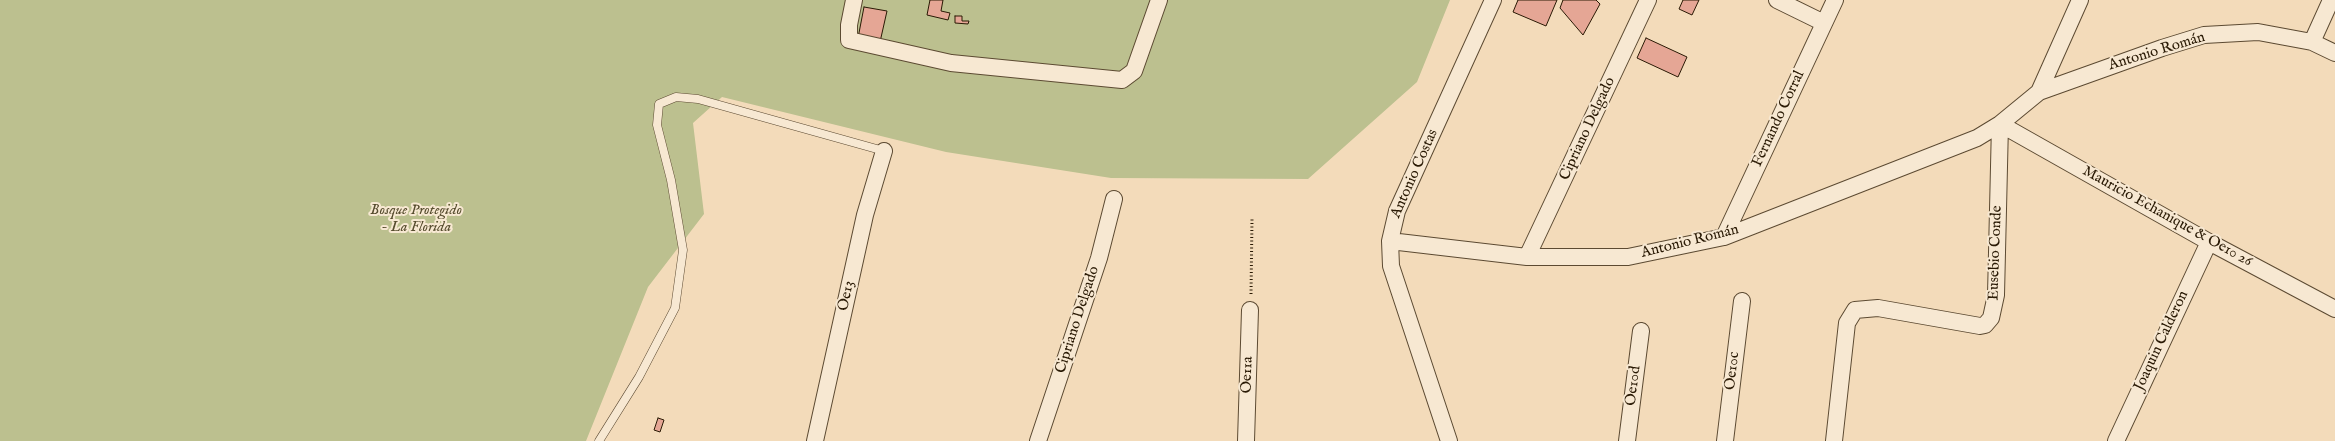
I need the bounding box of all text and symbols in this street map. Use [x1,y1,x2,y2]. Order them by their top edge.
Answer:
street label: Antonio Román [2107,29,2207,75]
street label: Fernando Corral [1749,68,1809,170]
street label: Cipriano Delgado [1556,75,1620,183]
street label: Antonio Costas [1387,127,1443,221]
street label: Mauricio Echanique & Oe10 26 [2079,163,2255,271]
park label: Bosque Protegido - La Florida [370,202,462,237]
street label: Eusebio Conde [1985,205,2007,301]
street label: Antonio Román [1639,221,1741,263]
street label: Cipriano Delgado [1052,264,1104,376]
street label: Oe13 [835,279,859,313]
street label: Joaquin Calderon [2131,288,2193,394]
street label: Oe10c [1722,351,1744,391]
street label: Oe11a [1238,356,1258,394]
street label: Oe10d [1623,365,1645,407]

